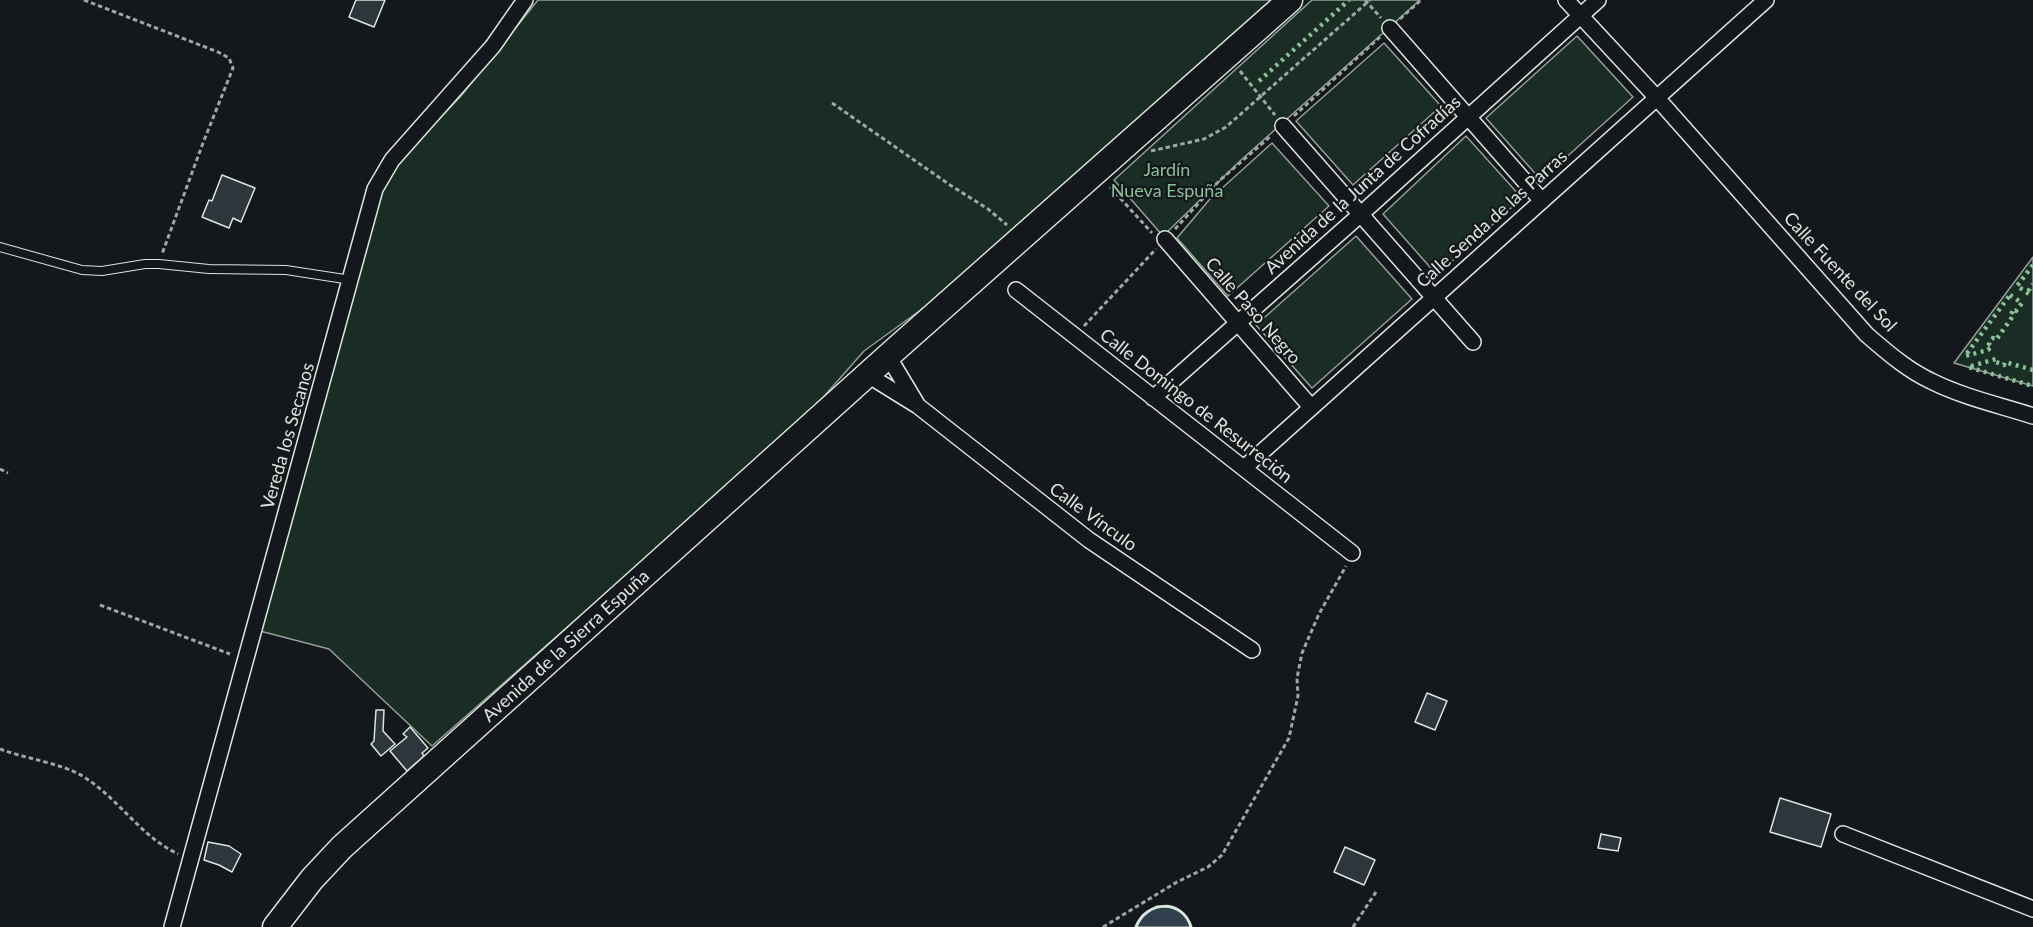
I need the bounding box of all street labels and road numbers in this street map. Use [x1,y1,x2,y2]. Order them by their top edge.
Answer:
street label: Avenida de la Junta de Cofradías [1261,91,1465,279]
street label: Calle Senda de las Parras [1412,146,1572,292]
street label: Calle Fuente del Sol [1779,208,1901,336]
street label: Calle Paso Negro [1201,253,1305,369]
street label: Calle Domingo de Resurreción [1096,324,1296,488]
street label: Vereda los Secanos [257,360,319,512]
street label: Calle Vínculo [1045,478,1141,556]
street label: Avenida de la Sierra Espuña [478,565,654,727]

